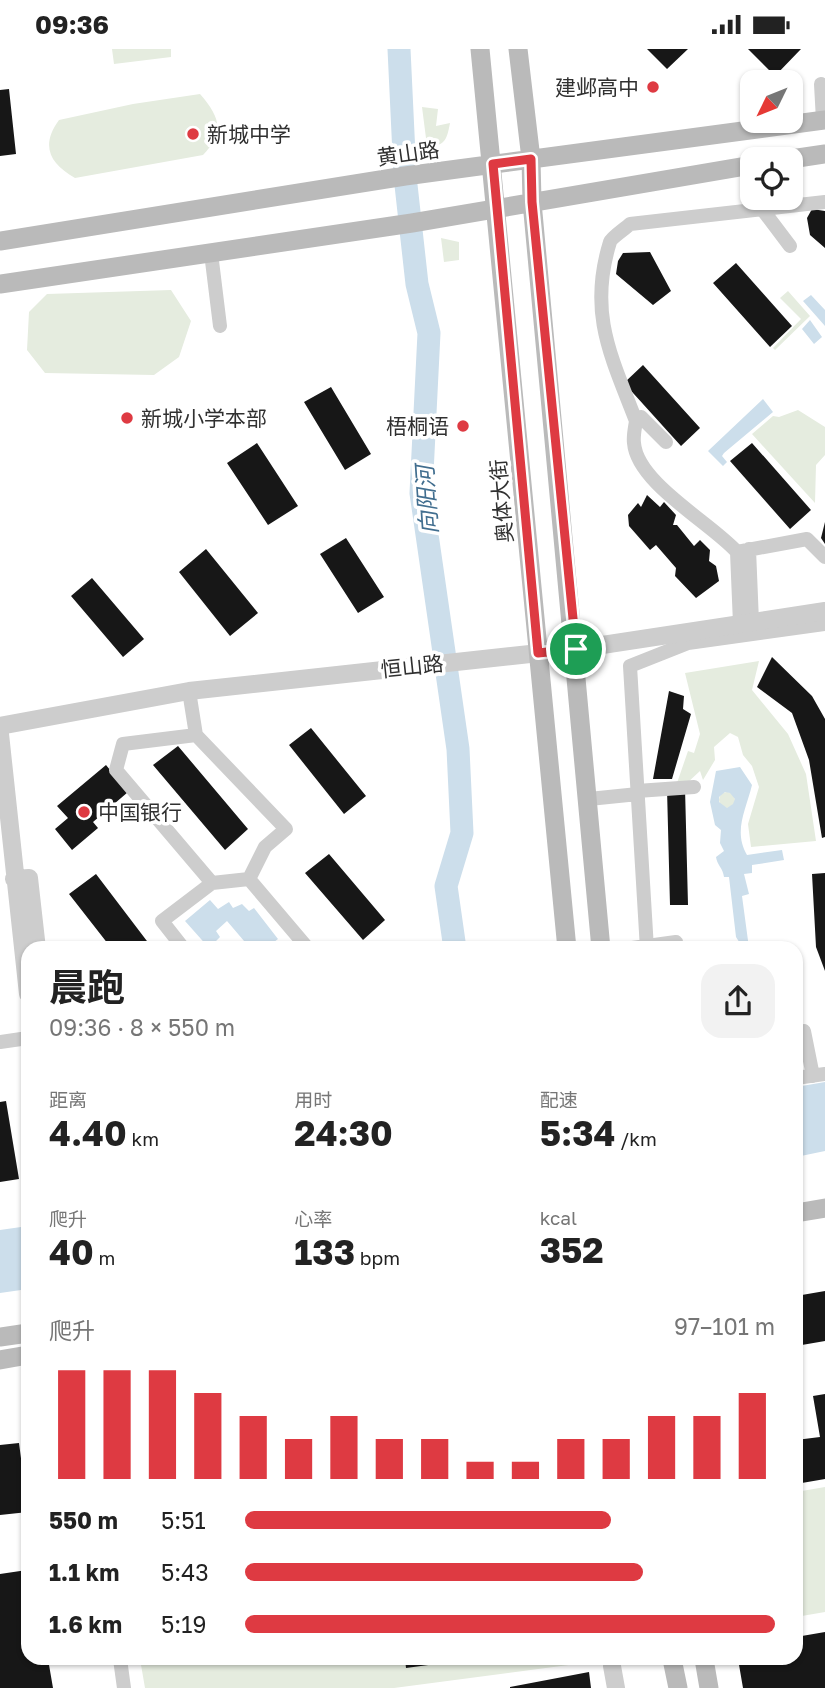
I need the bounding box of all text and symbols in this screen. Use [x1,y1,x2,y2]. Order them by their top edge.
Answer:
text: 09:36 [35,9,109,40]
north arrow [740,70,803,133]
map controls [740,70,803,210]
place label: 建邺高中 [555,74,639,100]
marker: 建邺高中 [645,79,661,95]
place label: 新城中学 [207,121,291,147]
marker: 新城中学 [185,126,201,142]
street label: 黄山路 [375,136,441,170]
button: locate [740,147,803,210]
place label: 新城小学本部 [141,405,267,431]
marker: 新城小学本部 [119,410,135,426]
place label: 梧桐语 [386,413,449,439]
marker: 梧桐语 [455,418,471,434]
street label: 奥体大街 [484,458,518,544]
water label: 向阳河 [409,461,442,535]
pin [546,619,606,679]
icon: arrive [557,630,595,668]
street label: 恒山路 [379,650,445,682]
place label: 中国银行 [98,799,182,825]
marker: 中国银行 [76,804,92,820]
text: 晨跑 [49,964,125,1009]
button: share [701,964,775,1038]
text: 09:36 · 8 × 550 m [49,1013,235,1041]
text: 距离 [49,1088,87,1111]
text: 用时 [294,1088,332,1111]
text: 配速 [540,1088,578,1111]
text: 4.40 [49,1112,127,1154]
text: 24:30 [294,1112,393,1154]
text: 5:34 [540,1112,615,1154]
text: km [127,1127,159,1150]
text: /km [615,1127,657,1150]
text: kcal [540,1206,577,1229]
text: 爬升 [49,1207,87,1230]
text: 心率 [294,1207,332,1230]
text: 352 [540,1229,604,1271]
text: 40 [49,1231,94,1273]
text: 133 [294,1231,355,1273]
text: m [94,1246,115,1269]
text: bpm [355,1246,400,1269]
text: 97–101 m [674,1312,775,1340]
text: 爬升 [49,1316,95,1344]
text: 550 m [49,1506,118,1534]
text: 5:51 [161,1506,206,1534]
text: 1.1 km [49,1558,119,1586]
text: 5:43 [161,1558,209,1586]
text: 1.6 km [49,1610,122,1638]
text: 5:19 [161,1610,206,1638]

